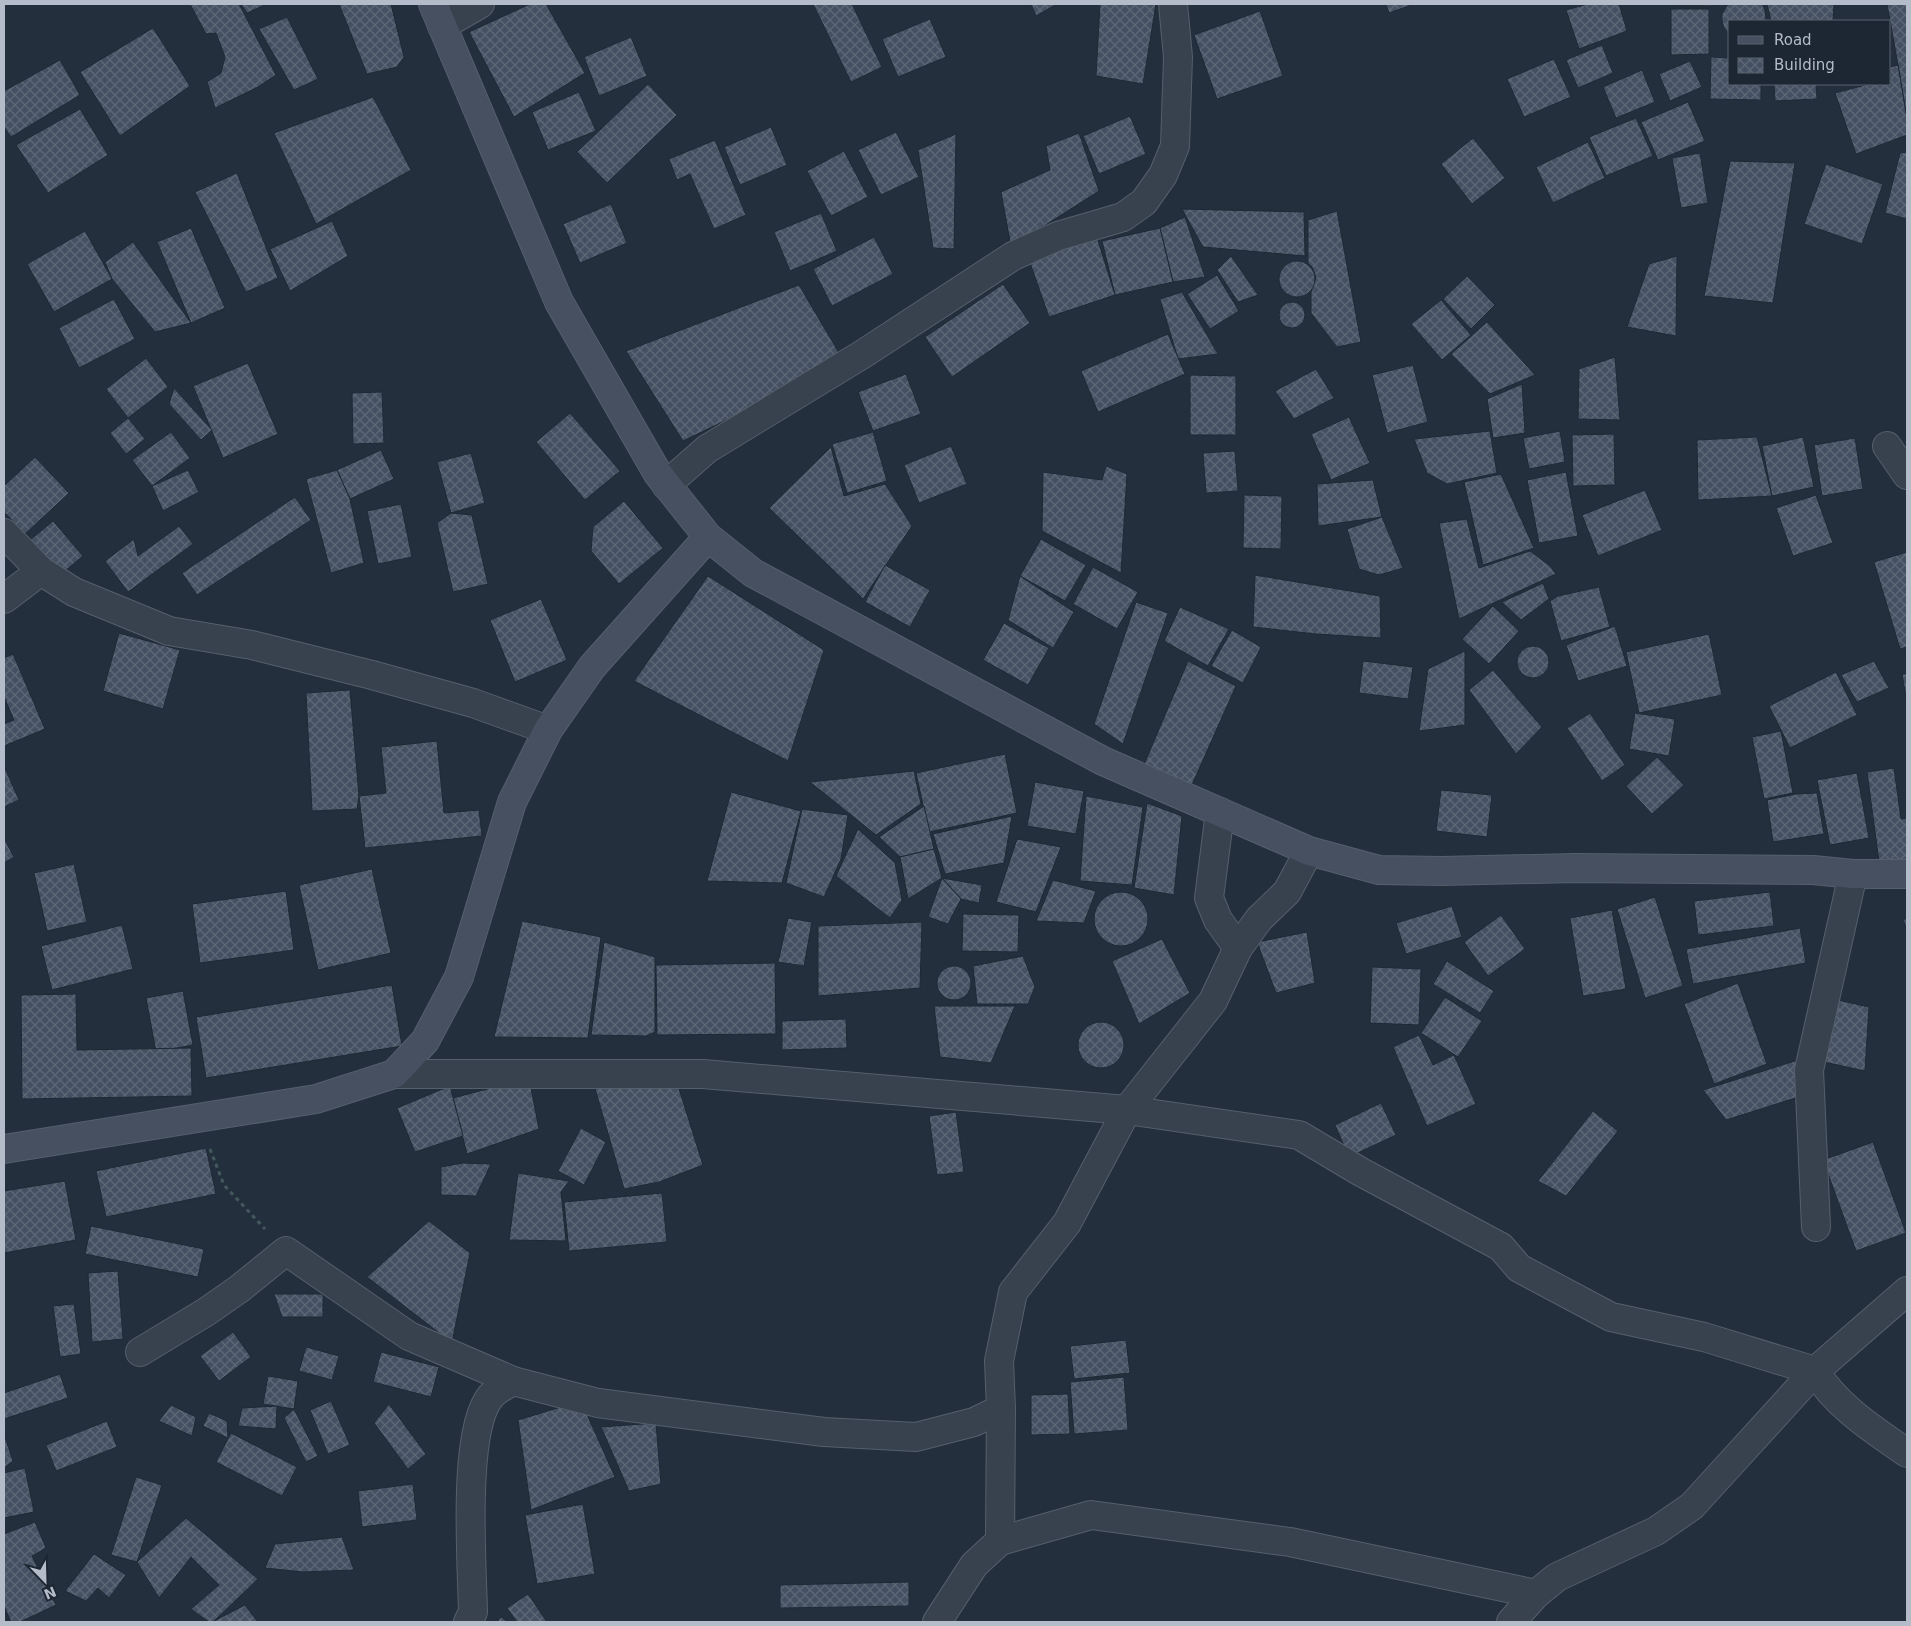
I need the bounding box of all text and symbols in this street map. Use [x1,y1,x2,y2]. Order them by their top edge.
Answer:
legend [1728,20,1891,85]
text: Road [1774,31,1812,49]
text: Building [1774,56,1835,74]
north arrow [20,1556,70,1606]
text: N [42,1583,59,1603]

